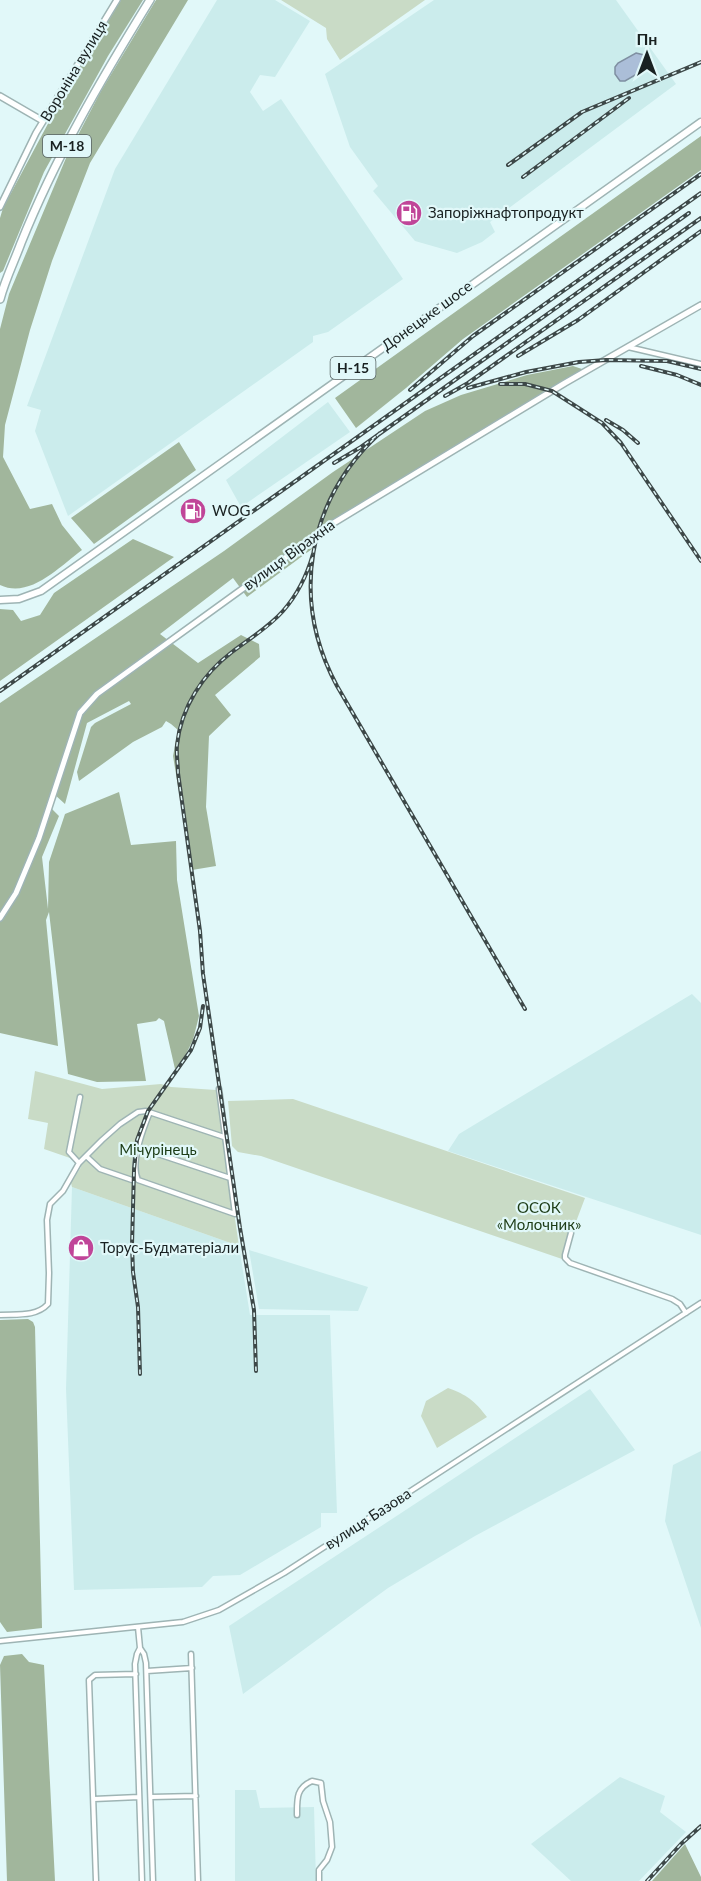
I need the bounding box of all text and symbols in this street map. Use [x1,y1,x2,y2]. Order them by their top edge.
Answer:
street label: Вороніна вулиця [36,17,110,124]
north arrow [617,24,677,84]
text: Пн [637,29,657,48]
road number: М-18 [43,135,91,157]
fuel station icon: Запоріжнафтопродукт [394,198,424,228]
place label: Запоріжнафтопродукт [428,203,584,221]
street label: Донецьке шосе [378,276,475,354]
road number: Н-15 [330,357,376,379]
fuel station icon: WOG [178,496,208,526]
place label: WOG [212,501,250,519]
street label: вулиця Віражна [239,515,338,593]
park label: Мічурінець [119,1140,197,1158]
park label: ОСОК «Молочник» [497,1198,581,1233]
shop icon: Торус-Будматеріали [66,1233,96,1263]
place label: Торус-Будматеріали [100,1238,239,1256]
street label: вулиця Базова [321,1484,414,1553]

